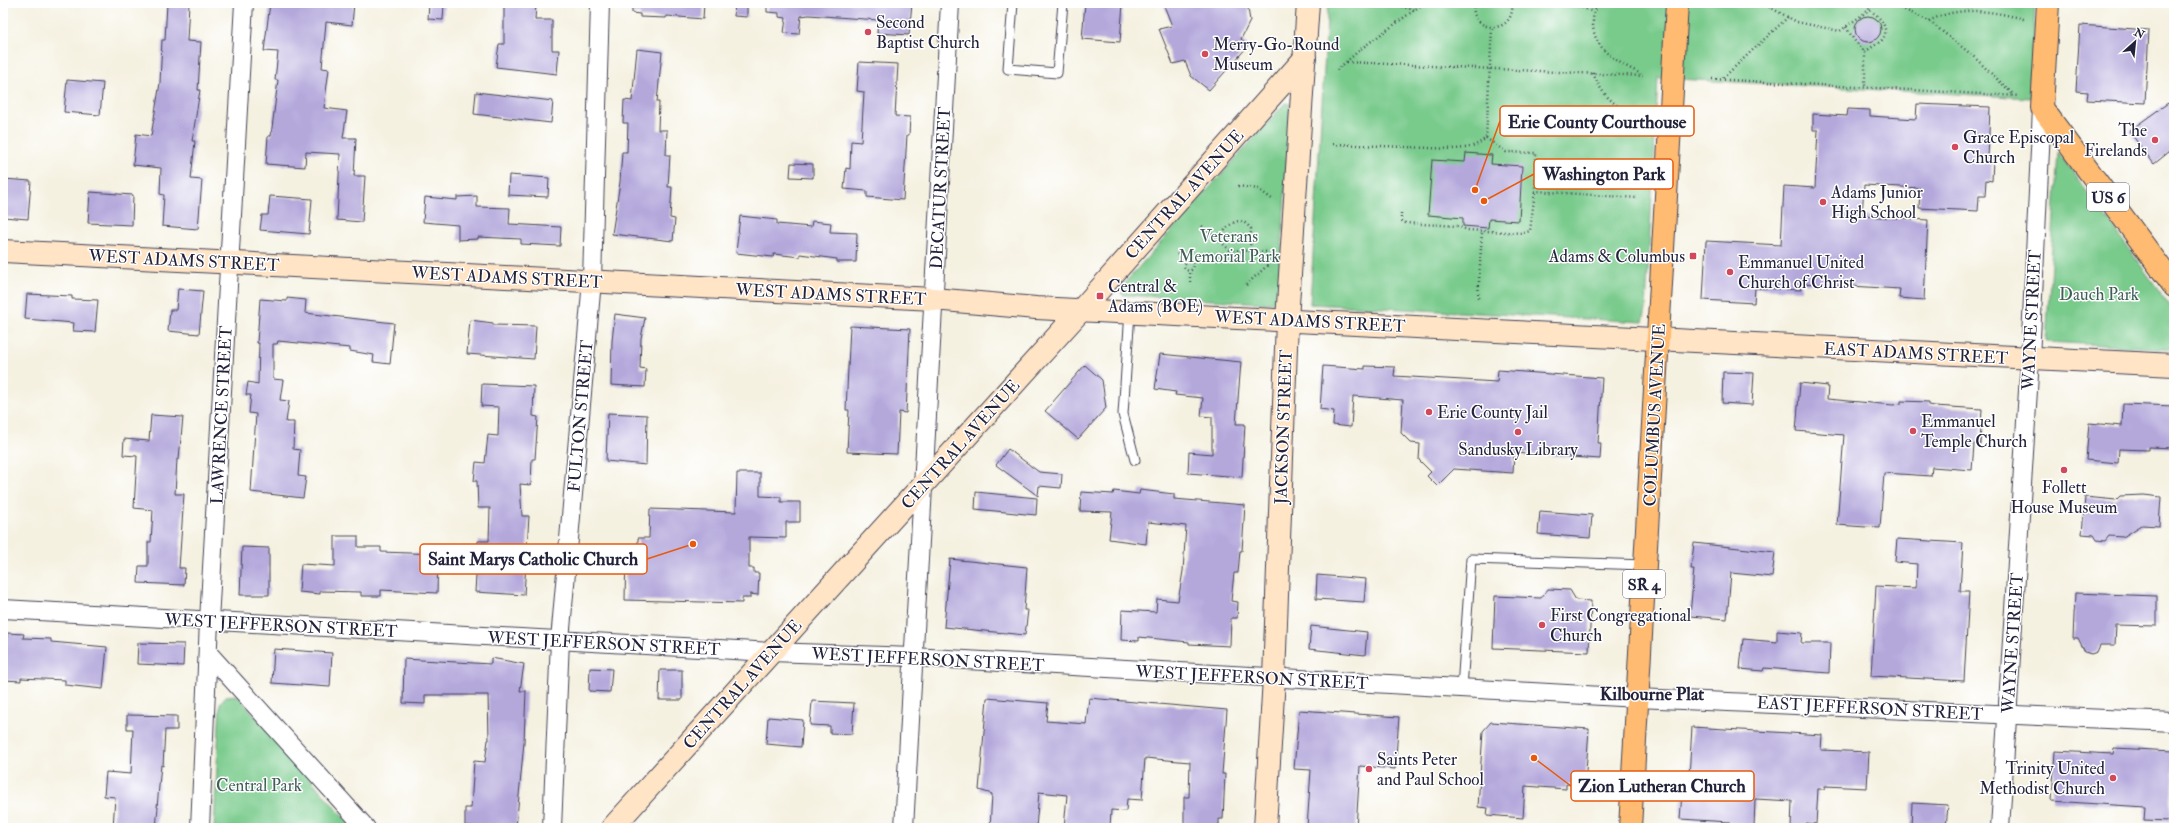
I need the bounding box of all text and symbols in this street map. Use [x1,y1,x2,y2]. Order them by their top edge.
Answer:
place label: Second Baptist Church [876,12,980,54]
north arrow [2115,22,2155,62]
text: N [2131,25,2148,42]
marker: Second Baptist Church [863,27,873,37]
place label: Merry-Go-Round Museum [1213,34,1340,75]
marker: Merry-Go-Round Museum [1200,49,1210,59]
street label: DECATUR STREET [926,106,955,270]
callout: Erie County Courthouse [1500,106,1694,136]
text: Erie County Courthouse [1508,111,1687,134]
place label: The Firelands [2084,120,2147,161]
street label: CENTRAL AVENUE [1121,125,1248,264]
place label: Grace Episcopal Church [1963,127,2075,168]
marker: The Firelands [2150,135,2160,145]
marker: Grace Episcopal Church [1950,142,1960,152]
callout: Washington Park [1534,159,1673,189]
text: Washington Park [1542,163,1666,186]
place label: Adams Junior High School [1830,182,1923,223]
road number: US 6 [2087,183,2129,211]
marker: Adams Junior High School [1818,197,1828,207]
park label: Veterans Memorial Park [1178,226,1280,267]
street label: WEST ADAMS STREET [87,245,280,276]
place label: Adams & Columbus [1548,246,1685,267]
street label: WAYNE STREET [2017,249,2046,392]
marker: Adams & Columbus [1688,251,1698,261]
place label: Emmanuel United Church of Christ [1738,252,1865,293]
street label: WEST ADAMS STREET [410,262,603,293]
marker: Emmanuel United Church of Christ [1725,267,1735,277]
place label: Central & Adams (BOE) [1107,276,1203,317]
street label: WEST ADAMS STREET [734,279,927,310]
park label: Dauch Park [2059,284,2139,305]
marker: Central & Adams (BOE) [1095,291,1105,301]
street label: WEST ADAMS STREET [1213,306,1406,337]
street label: COLUMBUS AVENUE [1639,323,1670,507]
street label: LAWRENCE STREET [206,325,237,505]
street label: EAST ADAMS STREET [1823,338,2009,369]
street label: FULTON STREET [563,339,598,493]
street label: JACKSON STREET [1270,349,1298,506]
street label: CENTRAL AVENUE [897,375,1024,514]
place label: Erie County Jail [1437,402,1548,424]
marker: Erie County Jail [1424,407,1434,417]
place label: Emmanuel Temple Church [1921,411,2027,453]
marker: Emmanuel Temple Church [1908,426,1918,436]
marker: Sandusky Library [1513,427,1523,437]
place label: Sandusky Library [1458,439,1578,461]
marker: Follett House Museum [2059,465,2069,475]
place label: Follett House Museum [2010,477,2118,518]
callout: Saint Marys Catholic Church [420,544,647,574]
text: Saint Marys Catholic Church [428,548,639,571]
road number: SR 4 [1623,570,1665,598]
street label: WAYNE STREET [1997,572,2028,715]
place label: First Congregational Church [1550,605,1692,646]
street label: WEST JEFFERSON STREET [163,609,398,643]
street label: CENTRAL AVENUE [679,615,806,754]
marker: First Congregational Church [1537,620,1547,630]
street label: WEST JEFFERSON STREET [486,627,721,661]
street label: WEST JEFFERSON STREET [810,643,1045,677]
street label: WEST JEFFERSON STREET [1134,661,1369,695]
district label: Kilbourne Plat [1600,683,1704,706]
street label: EAST JEFFERSON STREET [1756,692,1984,726]
place label: Saints Peter and Paul School [1377,749,1484,790]
place label: Trinity United Methodist Church [1979,758,2106,799]
marker: Saints Peter and Paul School [1364,764,1374,774]
callout: Zion Lutheran Church [1571,771,1754,801]
marker: Trinity United Methodist Church [2108,773,2118,783]
park label: Central Park [216,775,302,796]
text: Zion Lutheran Church [1578,775,1746,798]

